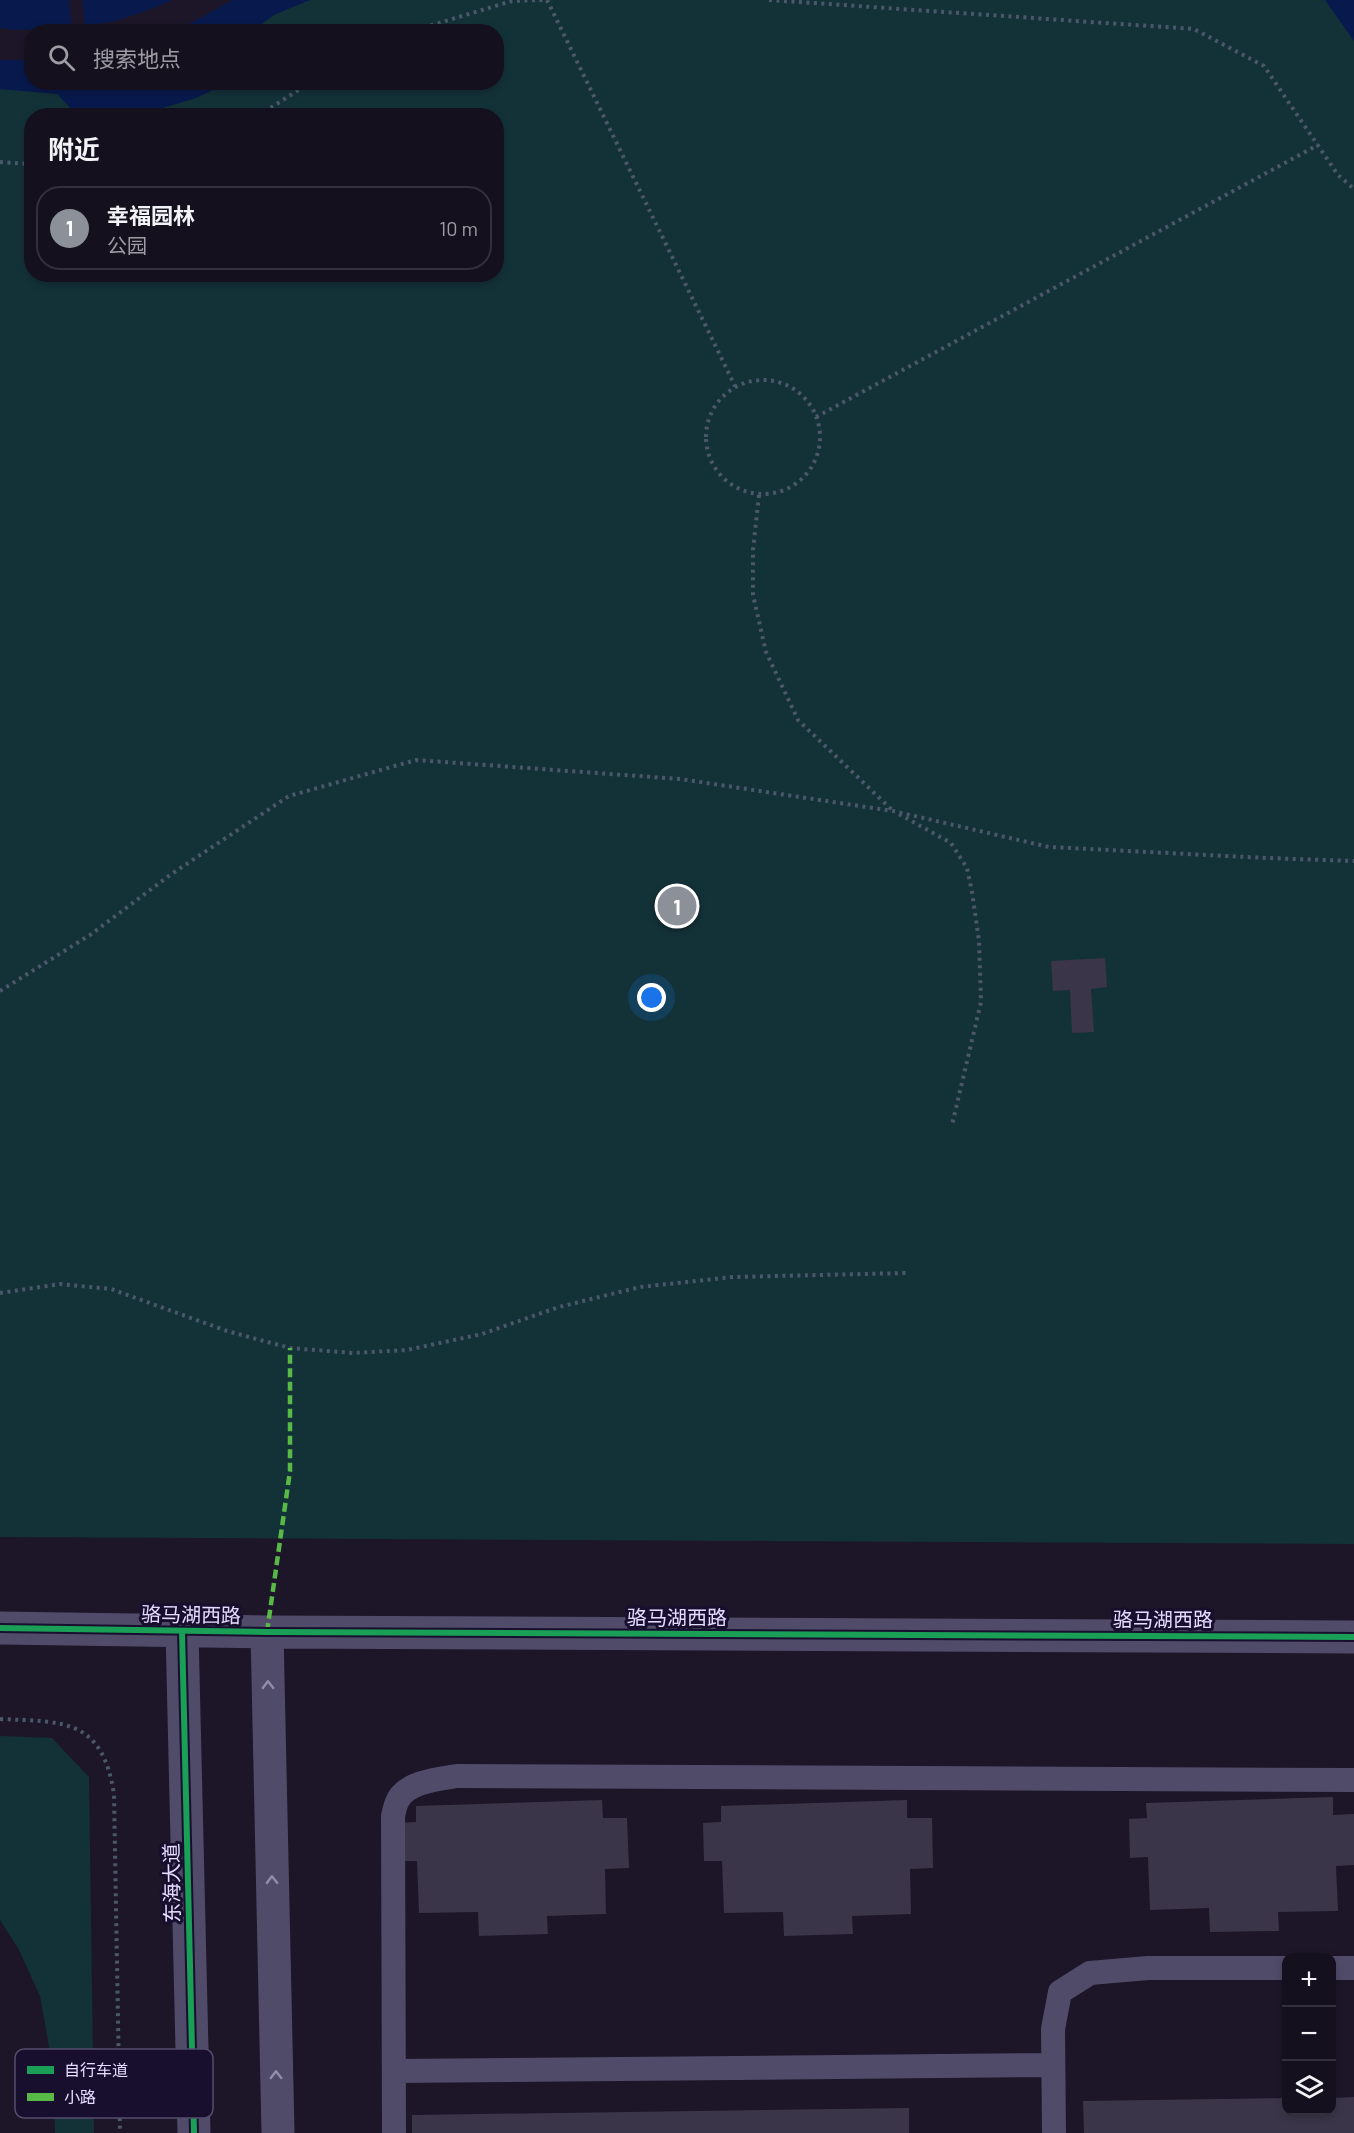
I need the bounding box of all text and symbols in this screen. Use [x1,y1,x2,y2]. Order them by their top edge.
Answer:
search box [24,24,504,90]
icon: search [45,41,78,74]
text: 搜索地点 [93,45,181,71]
text: 附近 [48,133,100,164]
text: 幸福园林 [107,202,195,228]
text: 1 [66,216,73,240]
text: 10 m [439,216,478,240]
text: 公园 [107,233,147,257]
pin: 1 [658,884,696,928]
your location [637,983,666,1012]
street label: 骆马湖西路 [141,1601,241,1627]
street label: 骆马湖西路 [627,1605,727,1629]
street label: 骆马湖西路 [1113,1607,1213,1631]
one-way arrow [262,1680,274,1689]
street label: 东海大道 [158,1843,184,1923]
one-way arrow [266,1875,278,1884]
map controls [1282,1953,1336,2115]
button: + [1282,1953,1336,2007]
button: − [1282,2007,1336,2061]
legend [15,2049,213,2118]
text: 自行车道 [64,2060,128,2079]
button: layers [1282,2061,1336,2115]
one-way arrow [270,2070,283,2079]
text: 小路 [64,2087,96,2106]

